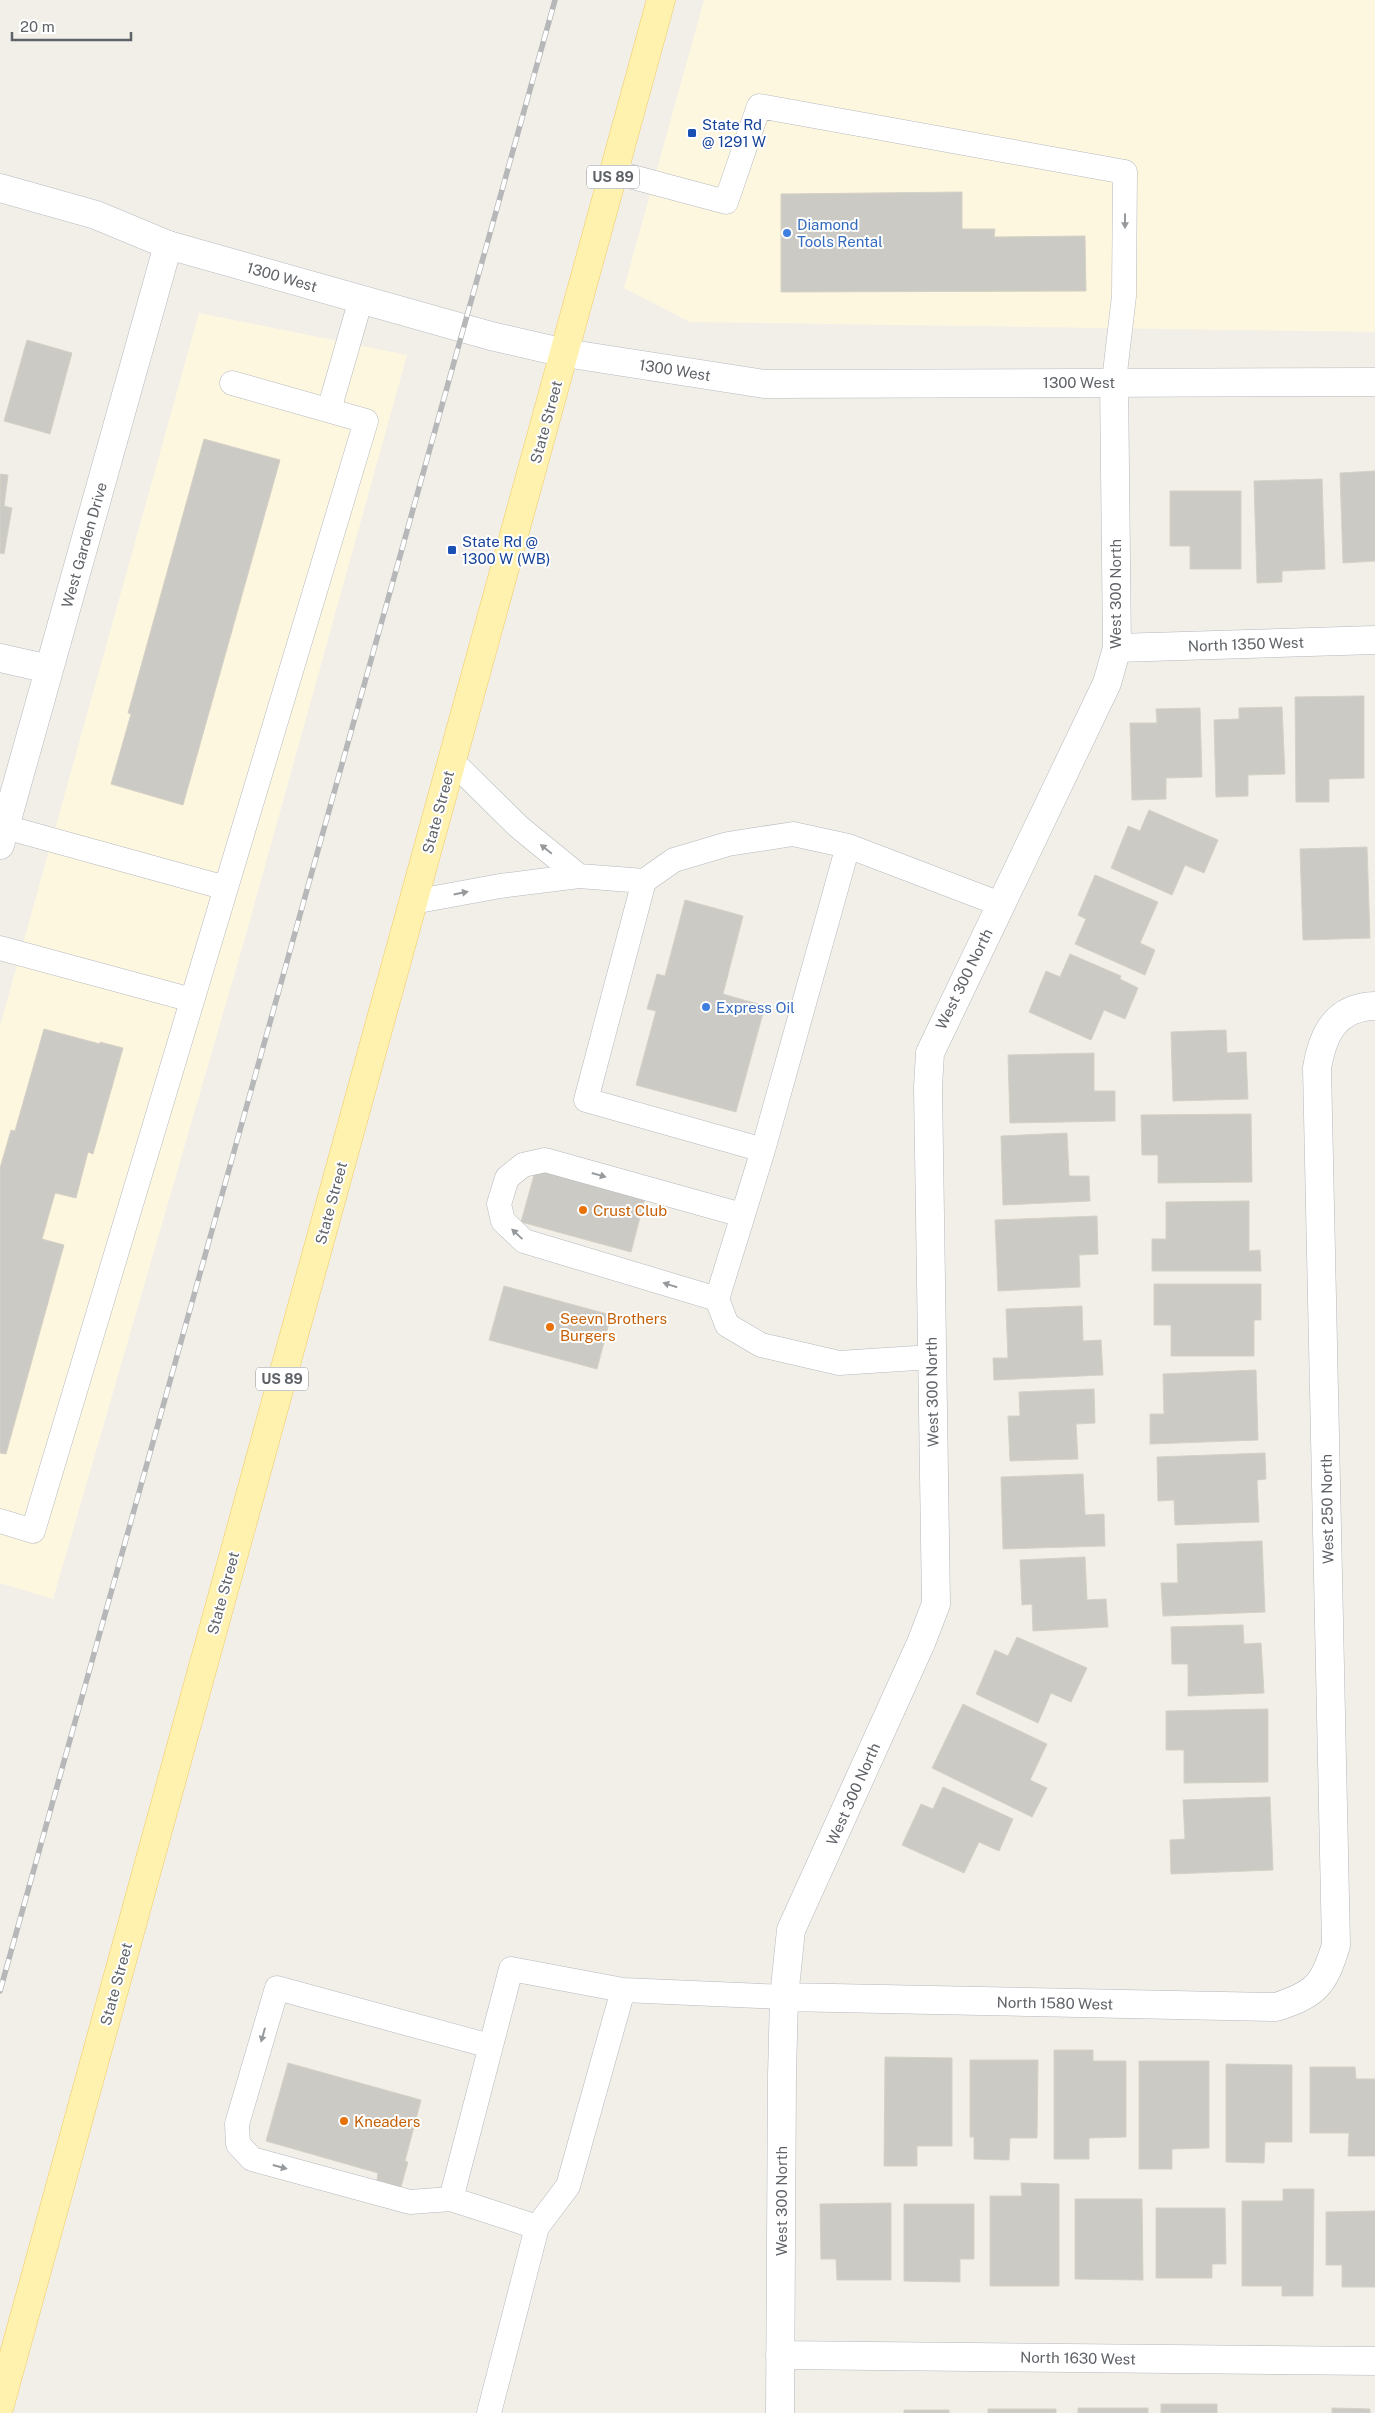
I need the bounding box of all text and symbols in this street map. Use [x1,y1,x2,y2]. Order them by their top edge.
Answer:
scale bar [12,10,131,42]
text: 20 m [20,18,55,35]
place label: State Rd @ 1291 W [702,116,766,150]
marker: State Rd @ 1291 W [686,127,698,139]
road number: US 89 [587,166,639,188]
one-way arrow [1121,213,1129,229]
place label: Diamond Tools Rental [797,216,883,250]
marker: Diamond Tools Rental [781,227,793,239]
street label: 1300 West [245,259,319,295]
street label: 1300 West [638,356,712,384]
street label: 1300 West [1043,374,1115,391]
street label: State Street [527,379,565,465]
street label: West Garden Drive [58,480,110,610]
place label: State Rd @ 1300 W (WB) [462,533,550,567]
street label: West 300 North [1107,539,1124,649]
marker: State Rd @ 1300 W (WB) [446,544,458,556]
street label: North 1350 West [1188,633,1305,655]
street label: State Street [419,769,457,855]
one-way arrow [540,844,553,855]
one-way arrow [454,889,470,897]
street label: West 300 North [932,926,996,1032]
place label: Express Oil [716,999,795,1016]
marker: Express Oil [700,1001,712,1013]
street label: State Street [312,1160,350,1246]
one-way arrow [592,1171,607,1179]
place label: Crust Club [593,1202,667,1219]
marker: Crust Club [577,1204,589,1216]
one-way arrow [511,1228,523,1240]
one-way arrow [662,1280,677,1288]
place label: Seevn Brothers Burgers [560,1310,667,1344]
marker: Seevn Brothers Burgers [544,1321,556,1333]
street label: West 300 North [923,1337,941,1447]
road number: US 89 [256,1368,308,1390]
street label: West 250 North [1318,1454,1336,1564]
street label: State Street [204,1550,242,1636]
street label: West 300 North [823,1740,883,1848]
street label: State Street [97,1941,135,2027]
street label: North 1580 West [997,1993,1114,2013]
one-way arrow [259,2028,267,2043]
place label: Kneaders [354,2113,420,2130]
marker: Kneaders [338,2115,350,2127]
street label: West 300 North [773,2146,790,2256]
one-way arrow [272,2163,288,2171]
street label: North 1630 West [1020,2348,1136,2368]

